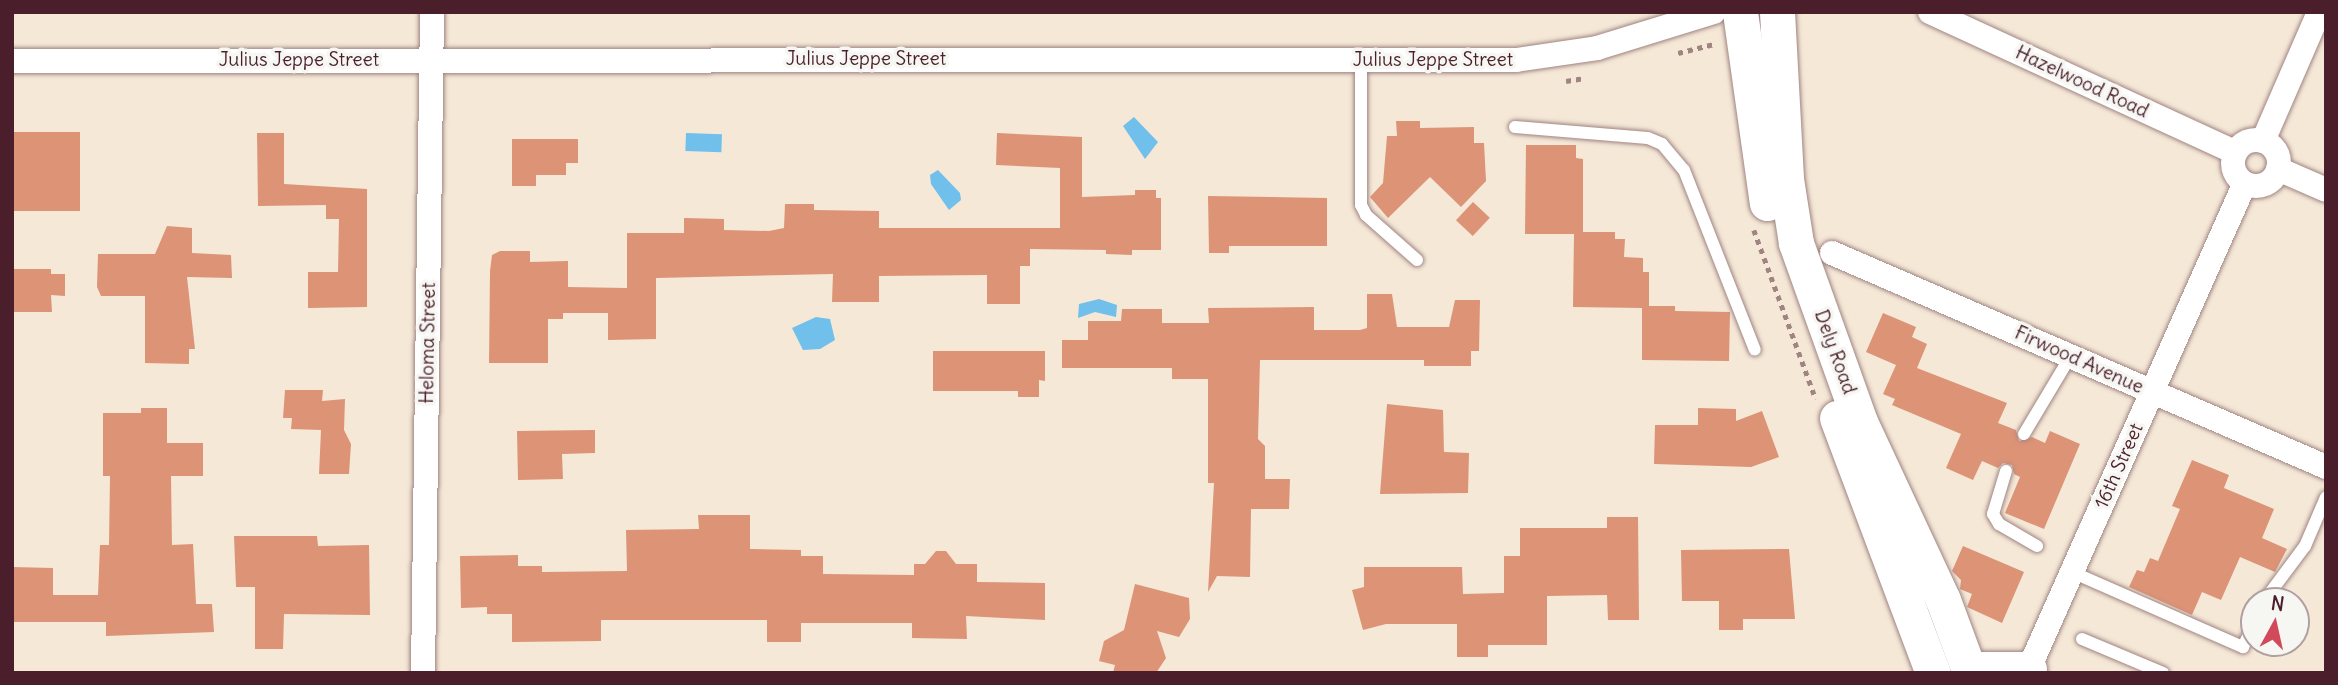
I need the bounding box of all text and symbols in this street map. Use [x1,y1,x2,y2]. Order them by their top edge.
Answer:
street label: Hazelwood Road [2012,41,2152,123]
street label: Julius Jeppe Street [786,48,946,70]
street label: Julius Jeppe Street [219,49,379,71]
street label: Julius Jeppe Street [1353,49,1513,71]
street label: Heloma Street [416,282,440,404]
street label: Dely Road [1809,307,1861,397]
street label: Firwood Avenue [2011,321,2147,399]
street label: 16th Street [2090,420,2148,512]
north arrow [2240,587,2310,657]
text: N [2269,590,2286,616]

